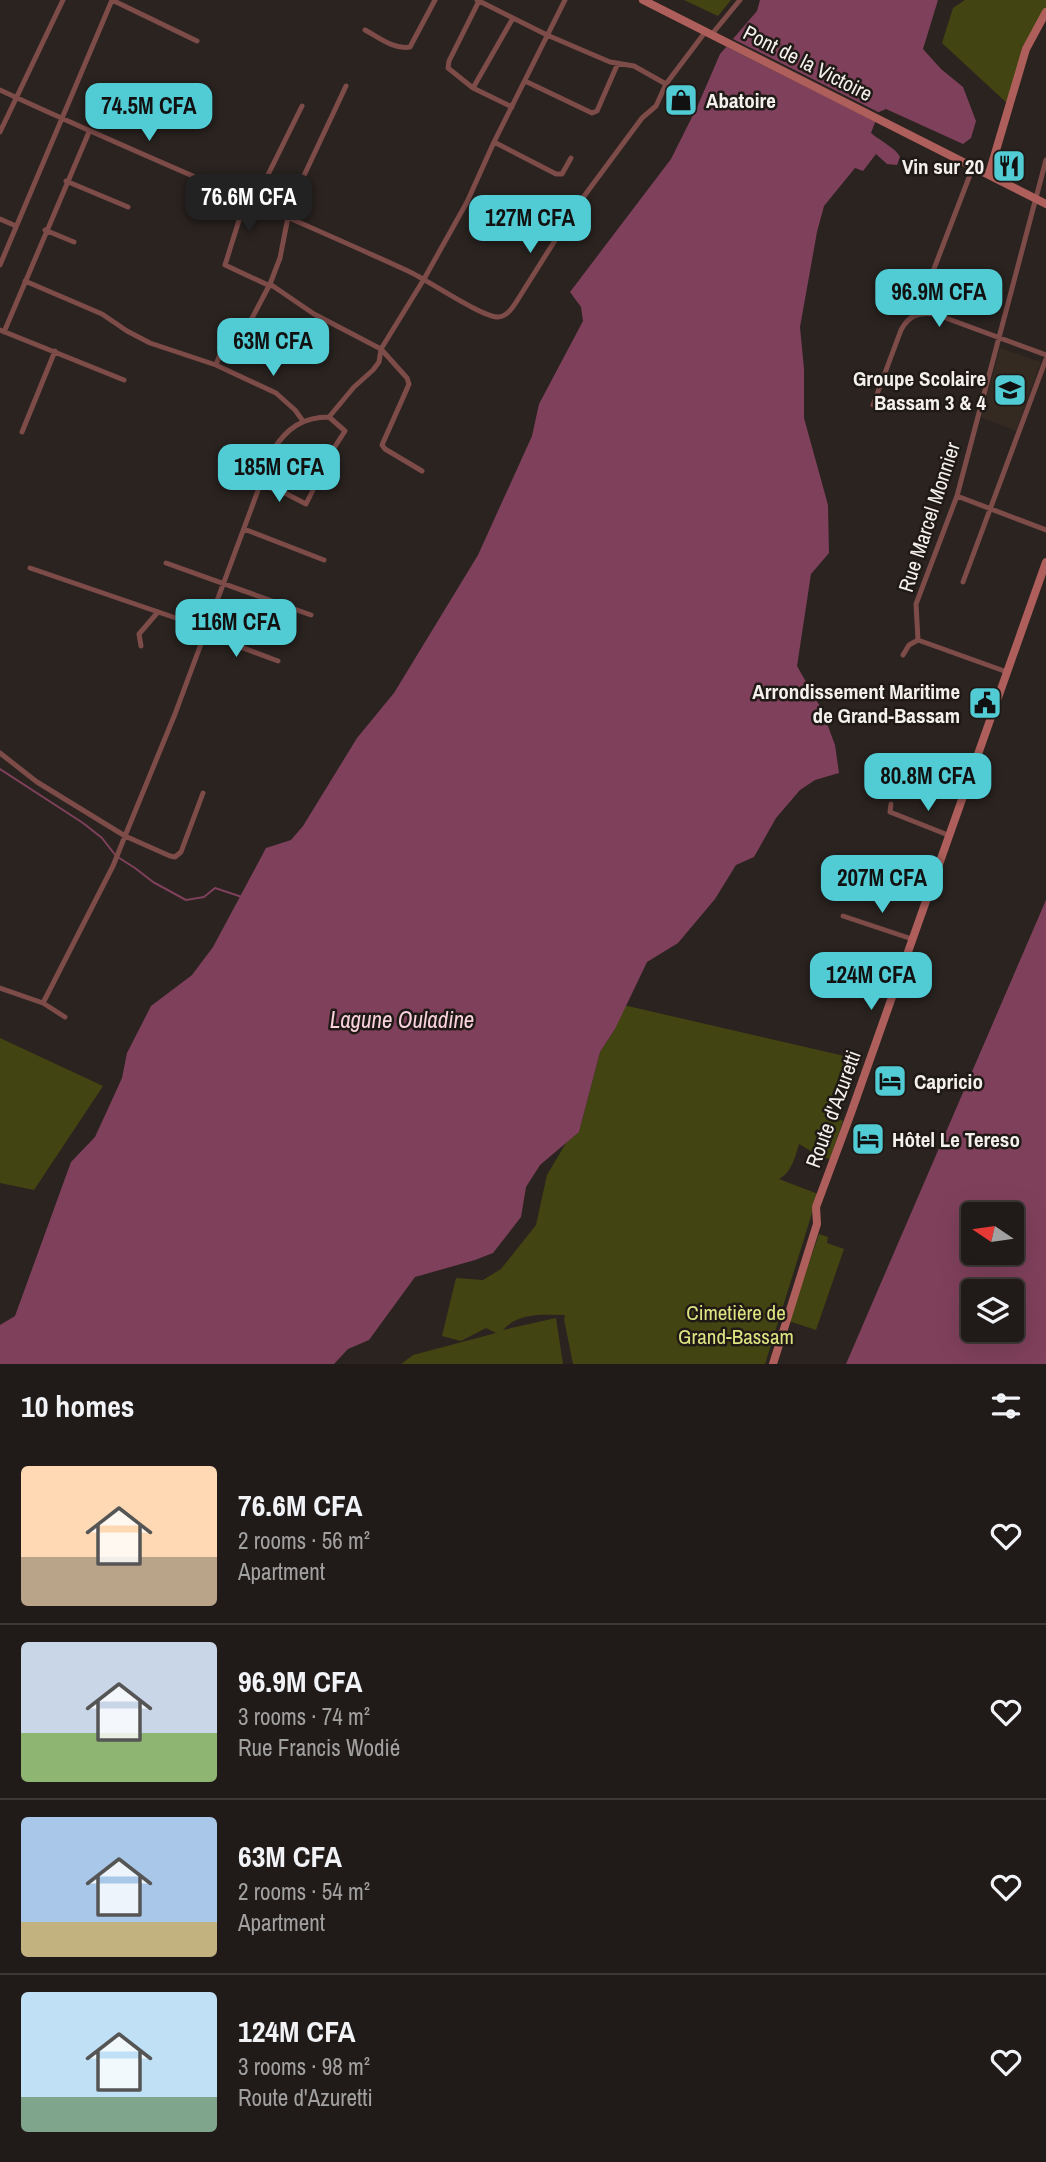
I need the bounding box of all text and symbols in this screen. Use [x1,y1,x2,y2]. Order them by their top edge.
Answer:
street label: Pont de la Victoire [738,18,878,108]
shop icon: Abatoire [662,81,700,119]
pin: 74.5M CFA [69,83,229,143]
place label: Abatoire [706,86,776,115]
text: 74.5M CFA [101,90,197,121]
restaurant icon: Vin sur 20 [990,147,1028,185]
place label: Vin sur 20 [902,152,984,181]
pin: 76.6M CFA [169,174,329,234]
text: 76.6M CFA [201,181,297,212]
pin: 127M CFA [458,196,602,255]
text: 127M CFA [485,202,575,233]
pin: 96.9M CFA [859,270,1019,329]
text: 96.9M CFA [891,276,987,307]
pin: 63M CFA [208,318,338,378]
text: 63M CFA [233,325,313,356]
place label: Groupe Scolaire Bassam 3 & 4 [853,364,986,417]
school or university icon: Groupe Scolaire Bassam 3 & 4 [991,371,1029,409]
street label: Rue Marcel Monnier [891,438,967,596]
pin: 185M CFA [207,444,351,504]
text: 185M CFA [234,451,324,482]
pin: 116M CFA [164,600,308,659]
text: 116M CFA [191,606,281,637]
place label: Arrondissement Maritime de Grand-Bassam [752,677,960,730]
public building icon: Arrondissement Maritime de Grand-Bassam [966,684,1004,722]
pin: 80.8M CFA [848,754,1008,813]
text: 80.8M CFA [880,760,976,791]
pin: 207M CFA [810,856,954,915]
text: 207M CFA [837,862,927,893]
pin: 124M CFA [799,953,943,1012]
text: 124M CFA [826,959,916,990]
water label: Lagune Ouladine [330,1004,474,1035]
street label: Route d'Azuretti [798,1046,868,1172]
hotel icon: Capricio [871,1062,909,1100]
place label: Capricio [914,1067,983,1096]
hotel icon: Hôtel Le Tereso [849,1120,887,1158]
place label: Hôtel Le Tereso [892,1125,1020,1154]
north arrow [961,1202,1024,1265]
map controls [961,1202,1024,1342]
button: layers [961,1279,1024,1342]
park label: Cimetière de Grand-Bassam [678,1298,794,1351]
text: 10 homes [21,1386,135,1426]
icon: filters [987,1387,1025,1425]
text: 76.6M CFA [238,1485,362,1525]
icon: home [77,1494,161,1578]
icon: heart [987,1517,1025,1555]
text: 2 rooms · 56 m² [238,1525,370,1556]
text: Apartment [238,1556,325,1587]
text: 96.9M CFA [238,1661,362,1701]
icon: home [77,1670,161,1754]
icon: heart [987,1693,1025,1731]
text: 3 rooms · 74 m² [238,1701,370,1732]
text: Rue Francis Wodié [238,1732,400,1763]
text: 63M CFA [238,1836,342,1876]
icon: home [77,1845,161,1929]
icon: heart [987,1868,1025,1906]
text: 2 rooms · 54 m² [238,1876,370,1907]
text: Apartment [238,1907,325,1938]
text: 124M CFA [238,2011,356,2051]
icon: home [77,2020,161,2104]
icon: heart [987,2043,1025,2081]
text: 3 rooms · 98 m² [238,2051,370,2082]
text: Route d'Azuretti [238,2082,373,2113]

